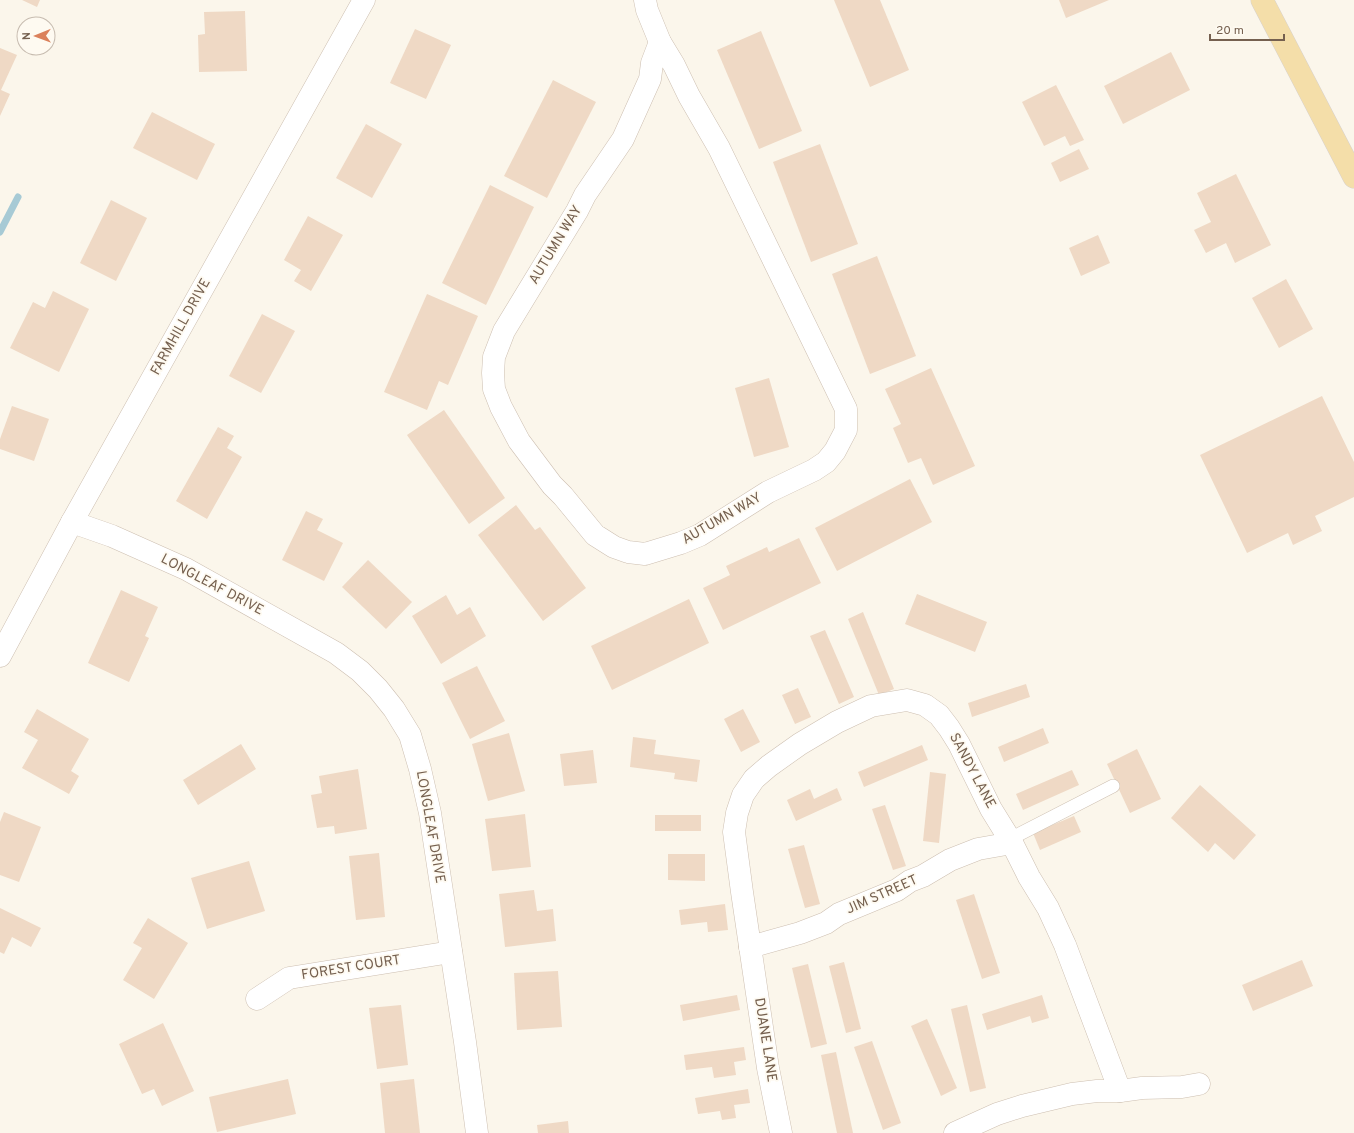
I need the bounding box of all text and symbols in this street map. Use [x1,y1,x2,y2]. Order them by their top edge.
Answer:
north arrow [16,16,56,56]
scale bar [1210,16,1284,42]
text: 20 m [1216,23,1244,39]
text: N [20,32,34,40]
street label: AUTUMN WAY [526,203,586,287]
street label: FARMHILL DRIVE [147,276,215,378]
street label: AUTUMN WAY [679,489,765,549]
street label: LONGLEAF DRIVE [158,551,266,619]
street label: SANDY LANE [945,730,999,812]
street label: LONGLEAF DRIVE [412,769,448,885]
street label: JIM STREET [844,872,920,918]
street label: FOREST COURT [300,952,402,984]
street label: DUANE LANE [750,997,780,1083]

